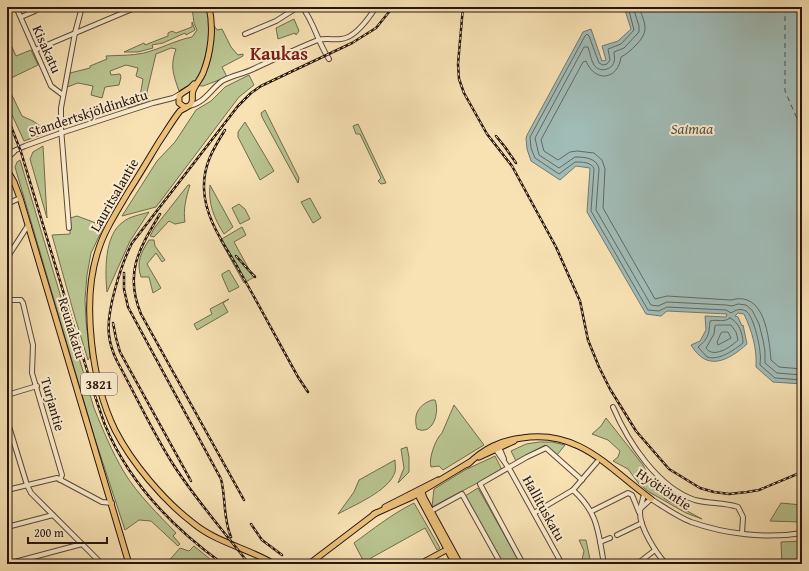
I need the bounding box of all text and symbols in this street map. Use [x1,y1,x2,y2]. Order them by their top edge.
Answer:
street label: Kisakatu [28,22,67,77]
district label: Kaukas [250,40,308,67]
street label: Standertskjöldinkatu [26,84,150,142]
water label: Saimaa [671,118,713,139]
street label: Lauritsalantie [85,154,143,235]
street label: Reunakatu [53,295,91,361]
road number: 3821 [81,373,117,395]
street label: Turjantie [36,375,70,434]
street label: Hyötiöntie [632,463,696,515]
street label: Hallituskatu [518,472,570,545]
scale bar [28,519,107,545]
text: 200 m [34,524,64,541]

